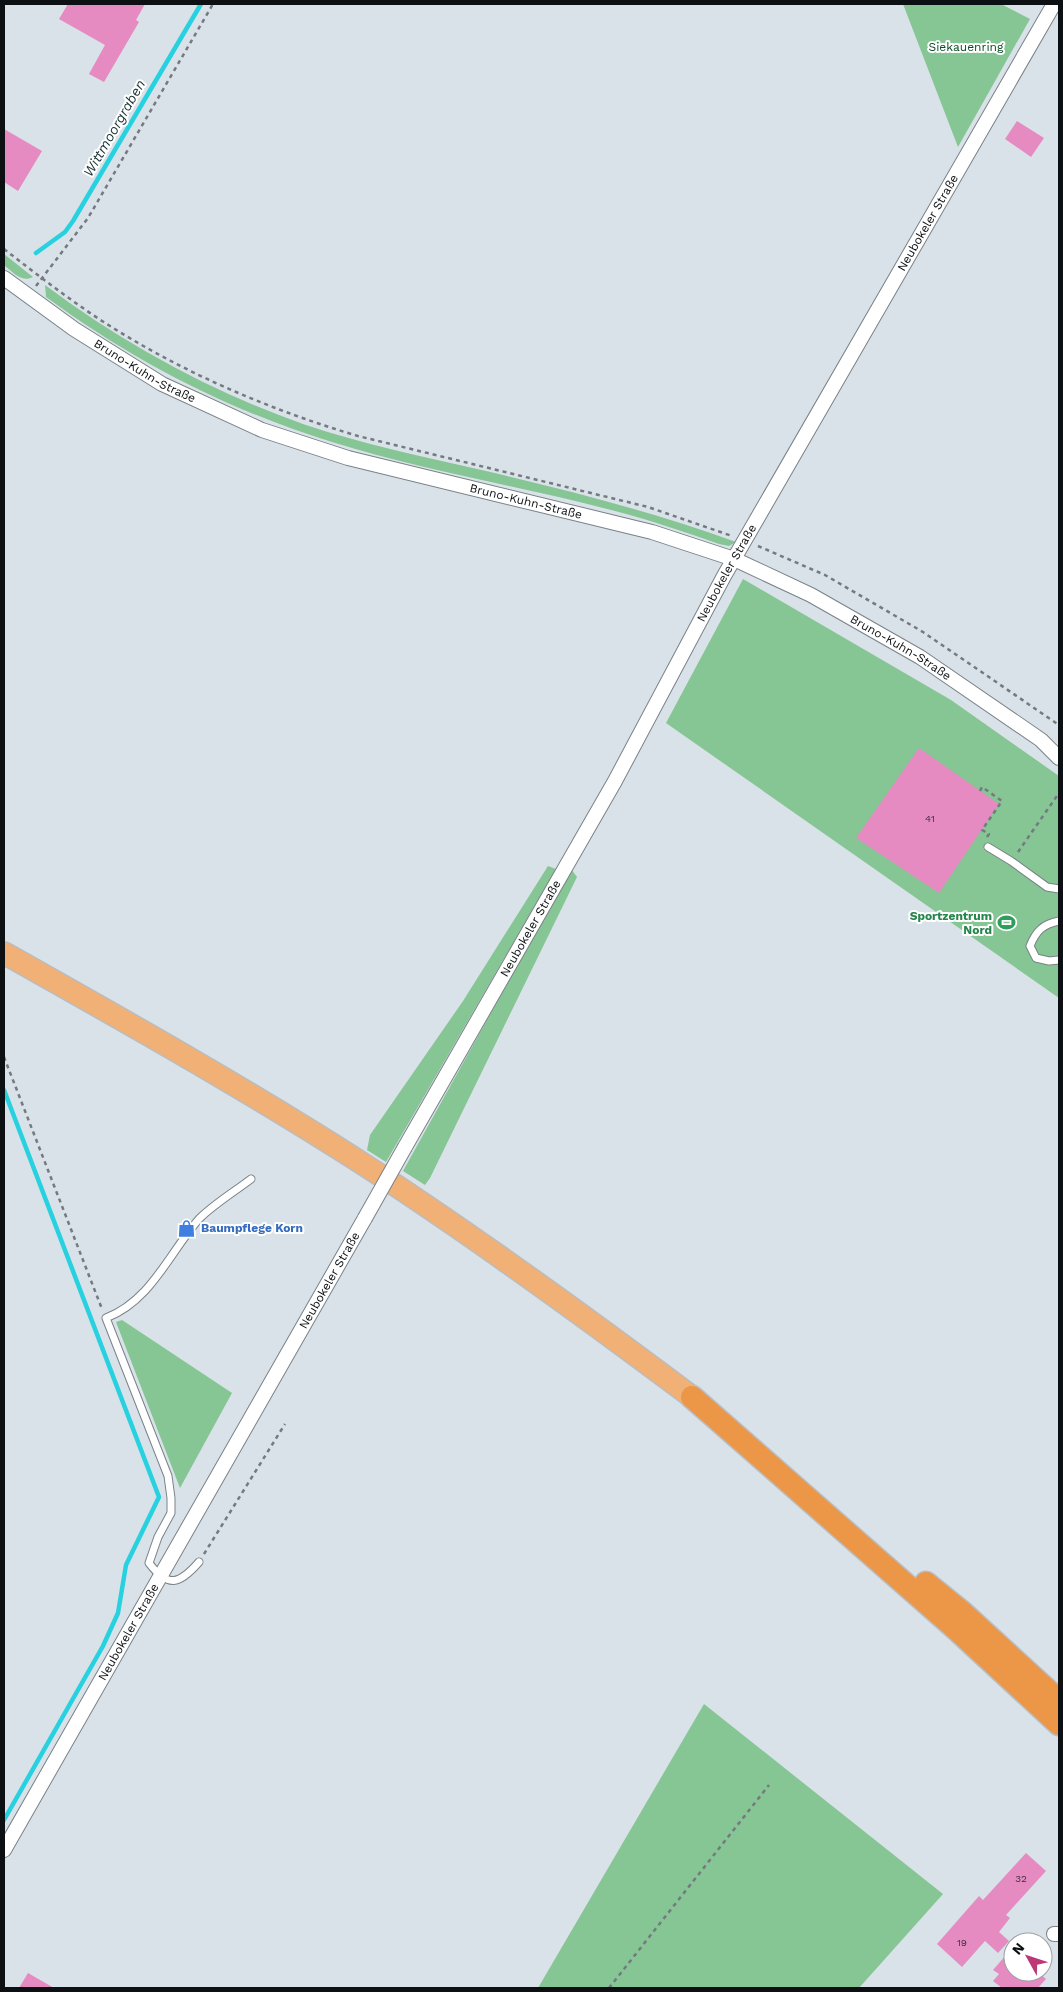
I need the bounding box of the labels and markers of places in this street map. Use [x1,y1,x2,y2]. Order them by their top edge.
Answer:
place label: Sportzentrum Nord [910,909,992,937]
sports icon: Sportzentrum Nord [996,913,1016,933]
shop icon: Baumpflege Korn [177,1218,197,1238]
place label: Baumpflege Korn [201,1221,303,1235]

